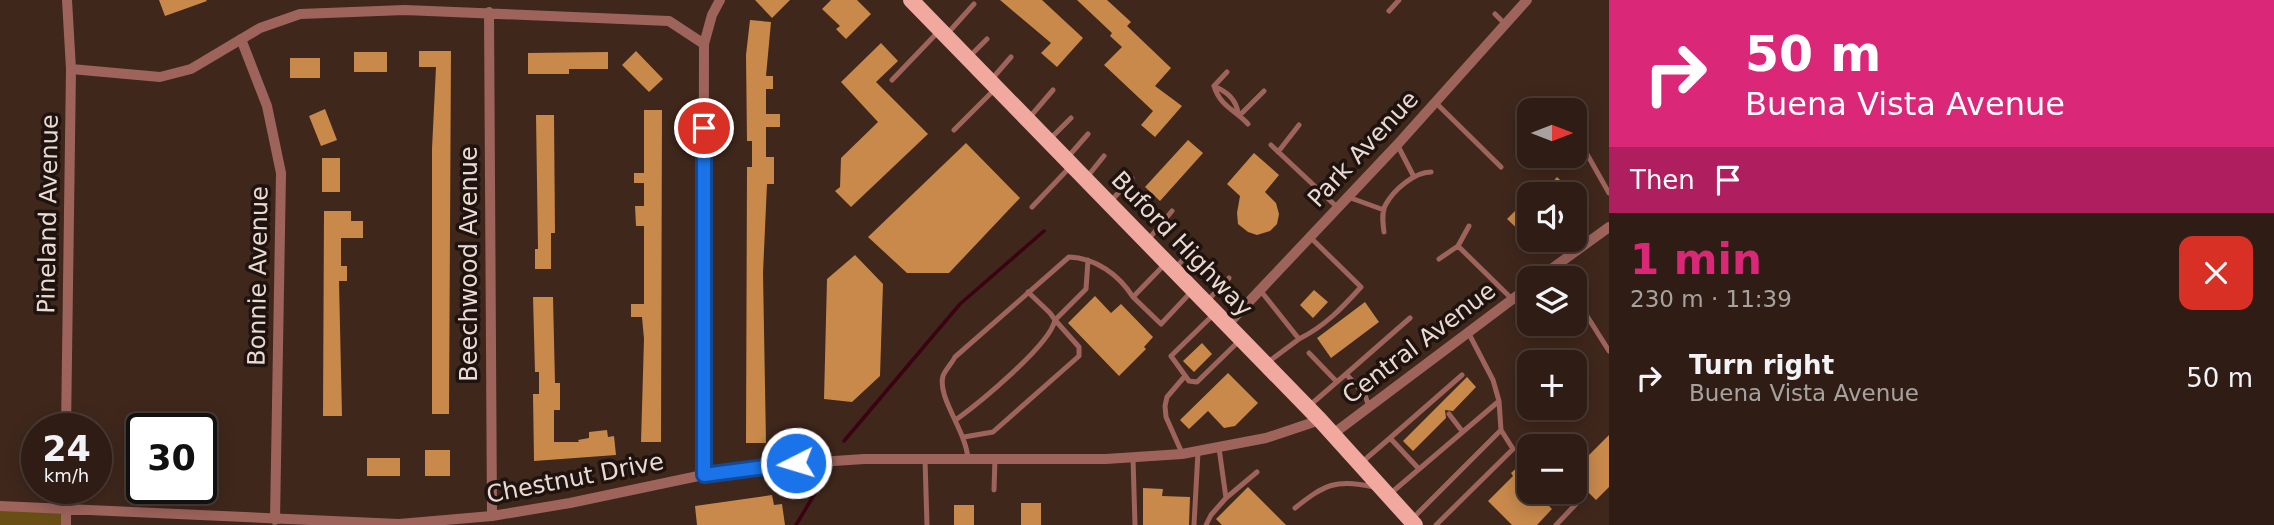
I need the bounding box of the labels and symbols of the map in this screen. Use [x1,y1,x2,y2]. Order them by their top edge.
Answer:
street label: Park Avenue [1302,85,1424,213]
pin [674,98,734,158]
north arrow [1517,98,1587,168]
street label: Pineland Avenue [32,114,64,314]
street label: Beechwood Avenue [455,146,483,382]
street label: Buford Highway [1106,166,1258,322]
street label: Bonnie Avenue [242,186,274,366]
street label: Central Avenue [1337,276,1501,410]
speed limit sign: 30 [126,413,217,504]
position arrow [759,426,833,500]
street label: Chestnut Drive [484,447,666,509]

